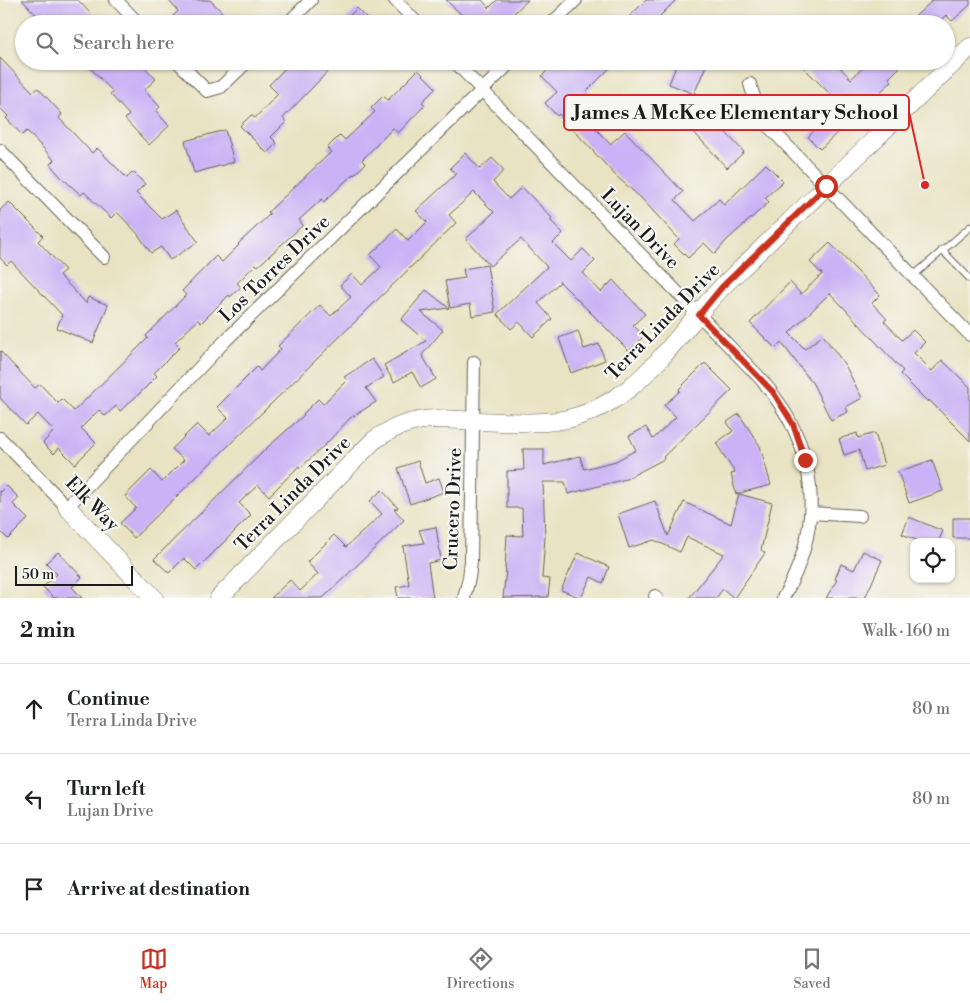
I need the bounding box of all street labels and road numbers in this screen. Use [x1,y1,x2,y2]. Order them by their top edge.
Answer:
street label: Lujan Drive [596,183,685,274]
street label: Los Torres Drive [214,210,335,328]
street label: Terra Linda Drive [600,258,725,386]
street label: Terra Linda Drive [230,431,356,557]
street label: Crucero Drive [439,447,467,571]
street label: Elk Way [60,471,125,537]

